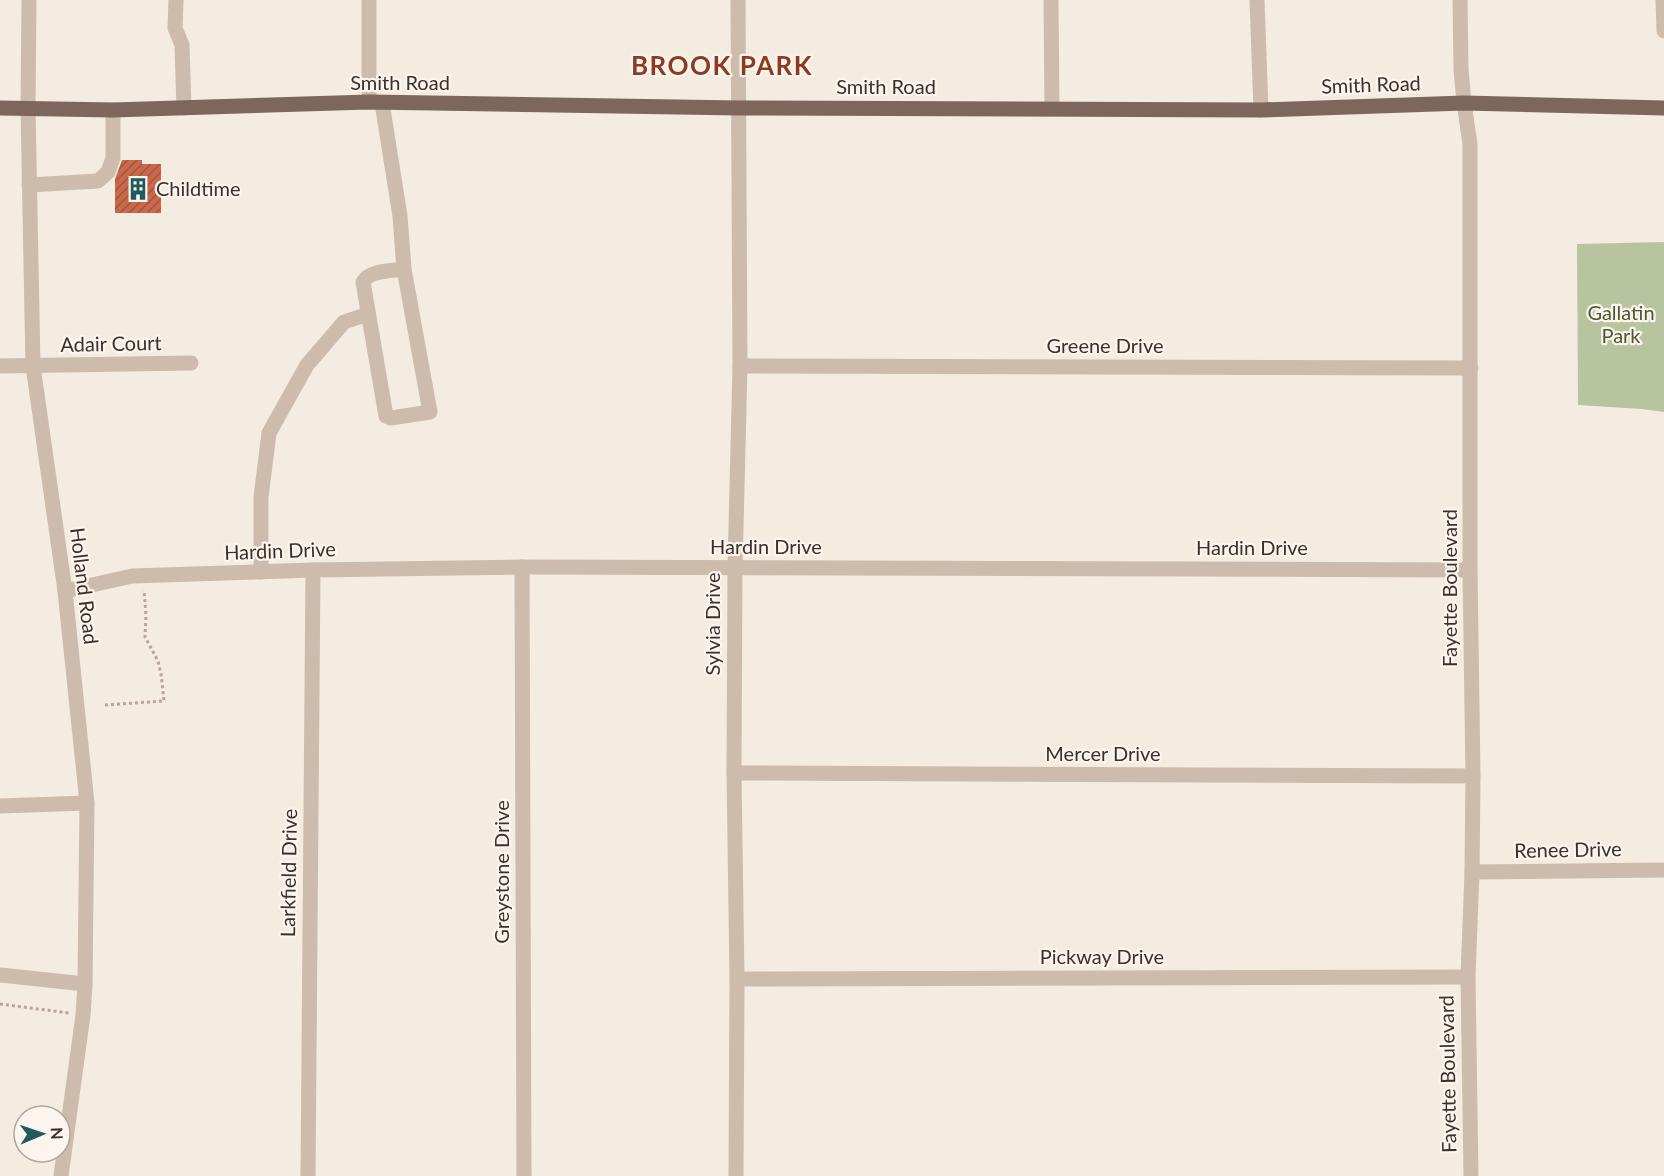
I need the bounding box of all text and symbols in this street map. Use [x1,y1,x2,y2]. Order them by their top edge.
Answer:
district label: BROOK PARK [631,49,813,81]
street label: Smith Road [350,70,450,94]
street label: Smith Road [1321,70,1421,98]
street label: Smith Road [836,74,936,98]
building icon: Childtime [125,176,151,202]
place label: Childtime [156,176,241,200]
park label: Gallatin Park [1587,300,1655,347]
street label: Adair Court [60,330,162,356]
street label: Greene Drive [1047,333,1163,357]
street label: Fayette Boulevard [1437,509,1461,667]
street label: Holland Road [66,526,104,646]
street label: Hardin Drive [710,534,822,558]
street label: Hardin Drive [1196,535,1308,559]
street label: Hardin Drive [224,536,336,564]
street label: Sylvia Drive [700,572,724,676]
street label: Mercer Drive [1045,741,1161,765]
street label: Greystone Drive [489,800,513,944]
street label: Larkfield Drive [275,809,301,937]
street label: Renee Drive [1514,836,1622,862]
street label: Pickway Drive [1040,944,1164,968]
street label: Fayette Boulevard [1434,995,1460,1153]
north arrow [12,1104,72,1164]
text: N [48,1127,67,1140]

